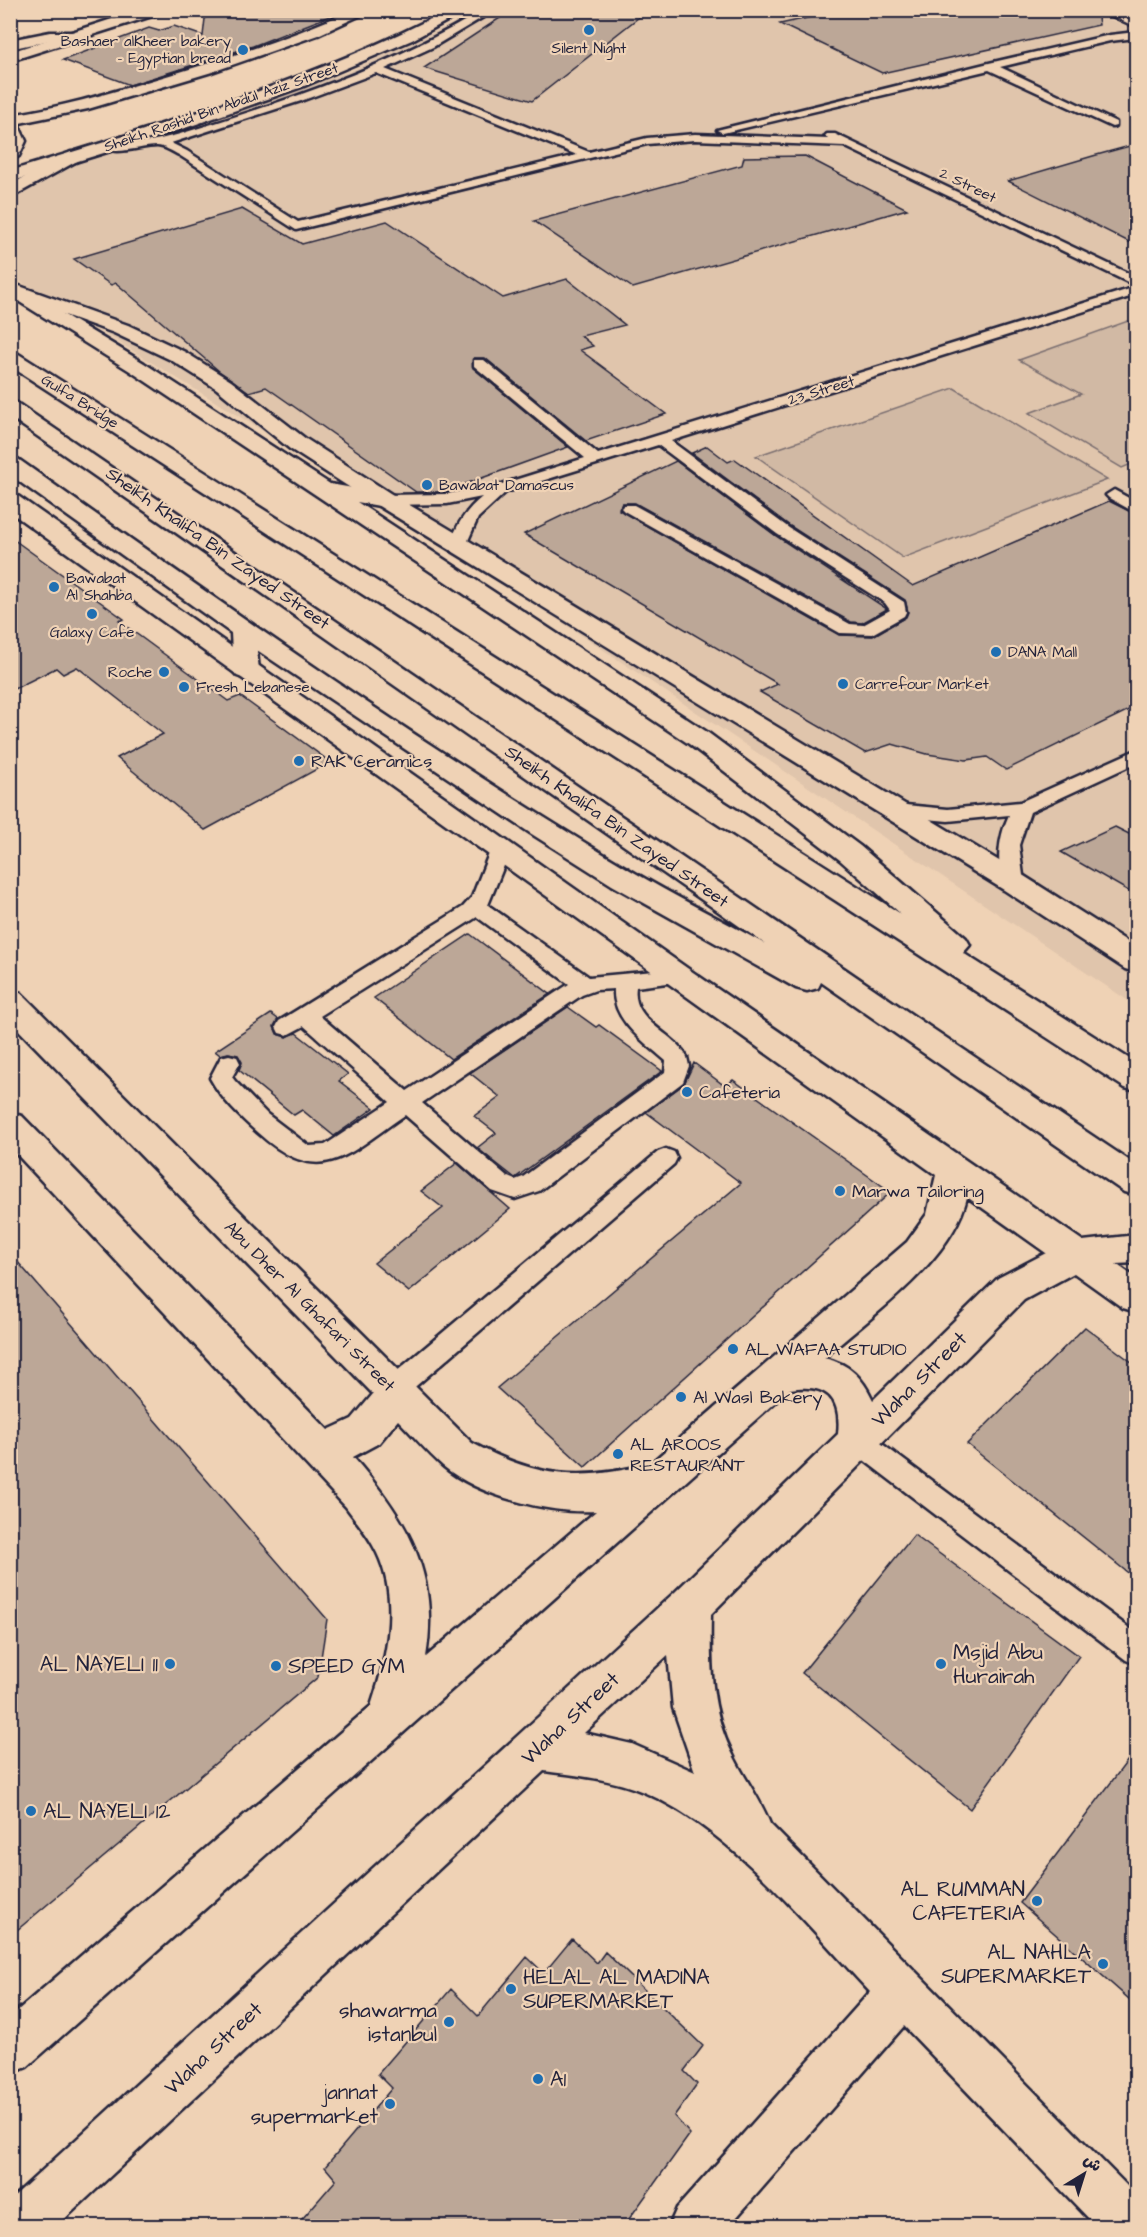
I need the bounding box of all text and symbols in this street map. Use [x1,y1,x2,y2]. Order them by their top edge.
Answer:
marker: Silent Night [582,23,596,37]
place label: Bashaer alKheer bakery - Egyptian bread [61,31,231,70]
place label: Silent Night [552,38,626,60]
marker: Bashaer alKheer bakery - Egyptian bread [236,43,250,57]
street label: Sheikh Rashid Bin Abdul Aziz Street [101,57,341,158]
street label: 2 Street [936,163,1000,208]
street label: Gulfa Bridge [36,369,122,434]
street label: 23 Street [785,370,857,411]
street label: Sheikh Khalifa Bin Zayed Street [100,461,335,637]
place label: Bawabat Damascus [439,475,574,496]
marker: Bawabat Damascus [420,478,434,492]
place label: Bawabat Al Shahba [66,568,133,606]
marker: Bawabat Al Shahba [47,580,61,594]
marker: Galaxy Cafe [85,607,99,621]
place label: Galaxy Cafe [50,622,134,644]
place label: DANA Mall [1008,642,1077,663]
marker: DANA Mall [989,645,1003,659]
place label: Roche [108,662,152,683]
marker: Roche [157,665,171,679]
place label: Carrefour Market [855,674,989,695]
place label: Fresh Lebanese [196,677,310,698]
marker: Carrefour Market [836,677,850,691]
marker: Fresh Lebanese [177,680,191,694]
street label: Sheikh Khalifa Bin Zayed Street [499,739,734,915]
place label: RAK Ceramics [311,749,432,774]
marker: RAK Ceramics [292,754,306,768]
place label: Cafeteria [699,1080,780,1105]
marker: Cafeteria [680,1085,694,1099]
place label: Marwa Tailoring [852,1179,984,1205]
marker: Marwa Tailoring [833,1184,847,1198]
street label: Abu Dher Al Ghafari Street [219,1215,401,1398]
street label: Waha Street [865,1325,974,1434]
place label: AL WAFAA STUDIO [745,1337,907,1362]
marker: AL WAFAA STUDIO [726,1342,740,1356]
place label: Al Wasl Bakery [693,1385,822,1411]
marker: Al Wasl Bakery [674,1390,688,1404]
place label: AL AROOS RESTAURANT [630,1432,746,1478]
marker: AL AROOS RESTAURANT [611,1447,625,1461]
place label: Msjid Abu Hurairah [953,1638,1043,1691]
place label: AL NAYELI 11 [40,1650,158,1679]
place label: SPEED GYM [288,1652,405,1681]
marker: AL NAYELI 11 [163,1657,177,1671]
marker: Msjid Abu Hurairah [934,1657,948,1671]
marker: SPEED GYM [269,1659,283,1673]
street label: Waha Street [515,1665,626,1771]
place label: AL NAYELI 12 [43,1797,171,1826]
marker: AL NAYELI 12 [24,1804,38,1818]
place label: AL RUMMAN CAFETERIA [900,1875,1026,1928]
marker: AL RUMMAN CAFETERIA [1030,1894,1044,1908]
place label: AL NAHLA SUPERMARKET [941,1938,1092,1991]
marker: AL NAHLA SUPERMARKET [1096,1957,1110,1971]
place label: HELAL AL MADINA SUPERMARKET [523,1963,710,2016]
marker: HELAL AL MADINA SUPERMARKET [504,1982,518,1996]
street label: Waha Street [158,1995,269,2101]
place label: shawarma istanbul [339,1996,437,2049]
marker: shawarma istanbul [442,2015,456,2029]
place label: A1 [550,2065,566,2094]
marker: A1 [531,2072,545,2086]
place label: jannat supermarket [251,2078,379,2132]
marker: jannat supermarket [383,2097,397,2111]
north arrow [1054,2144,1114,2204]
text: ش [1079,2149,1106,2177]

